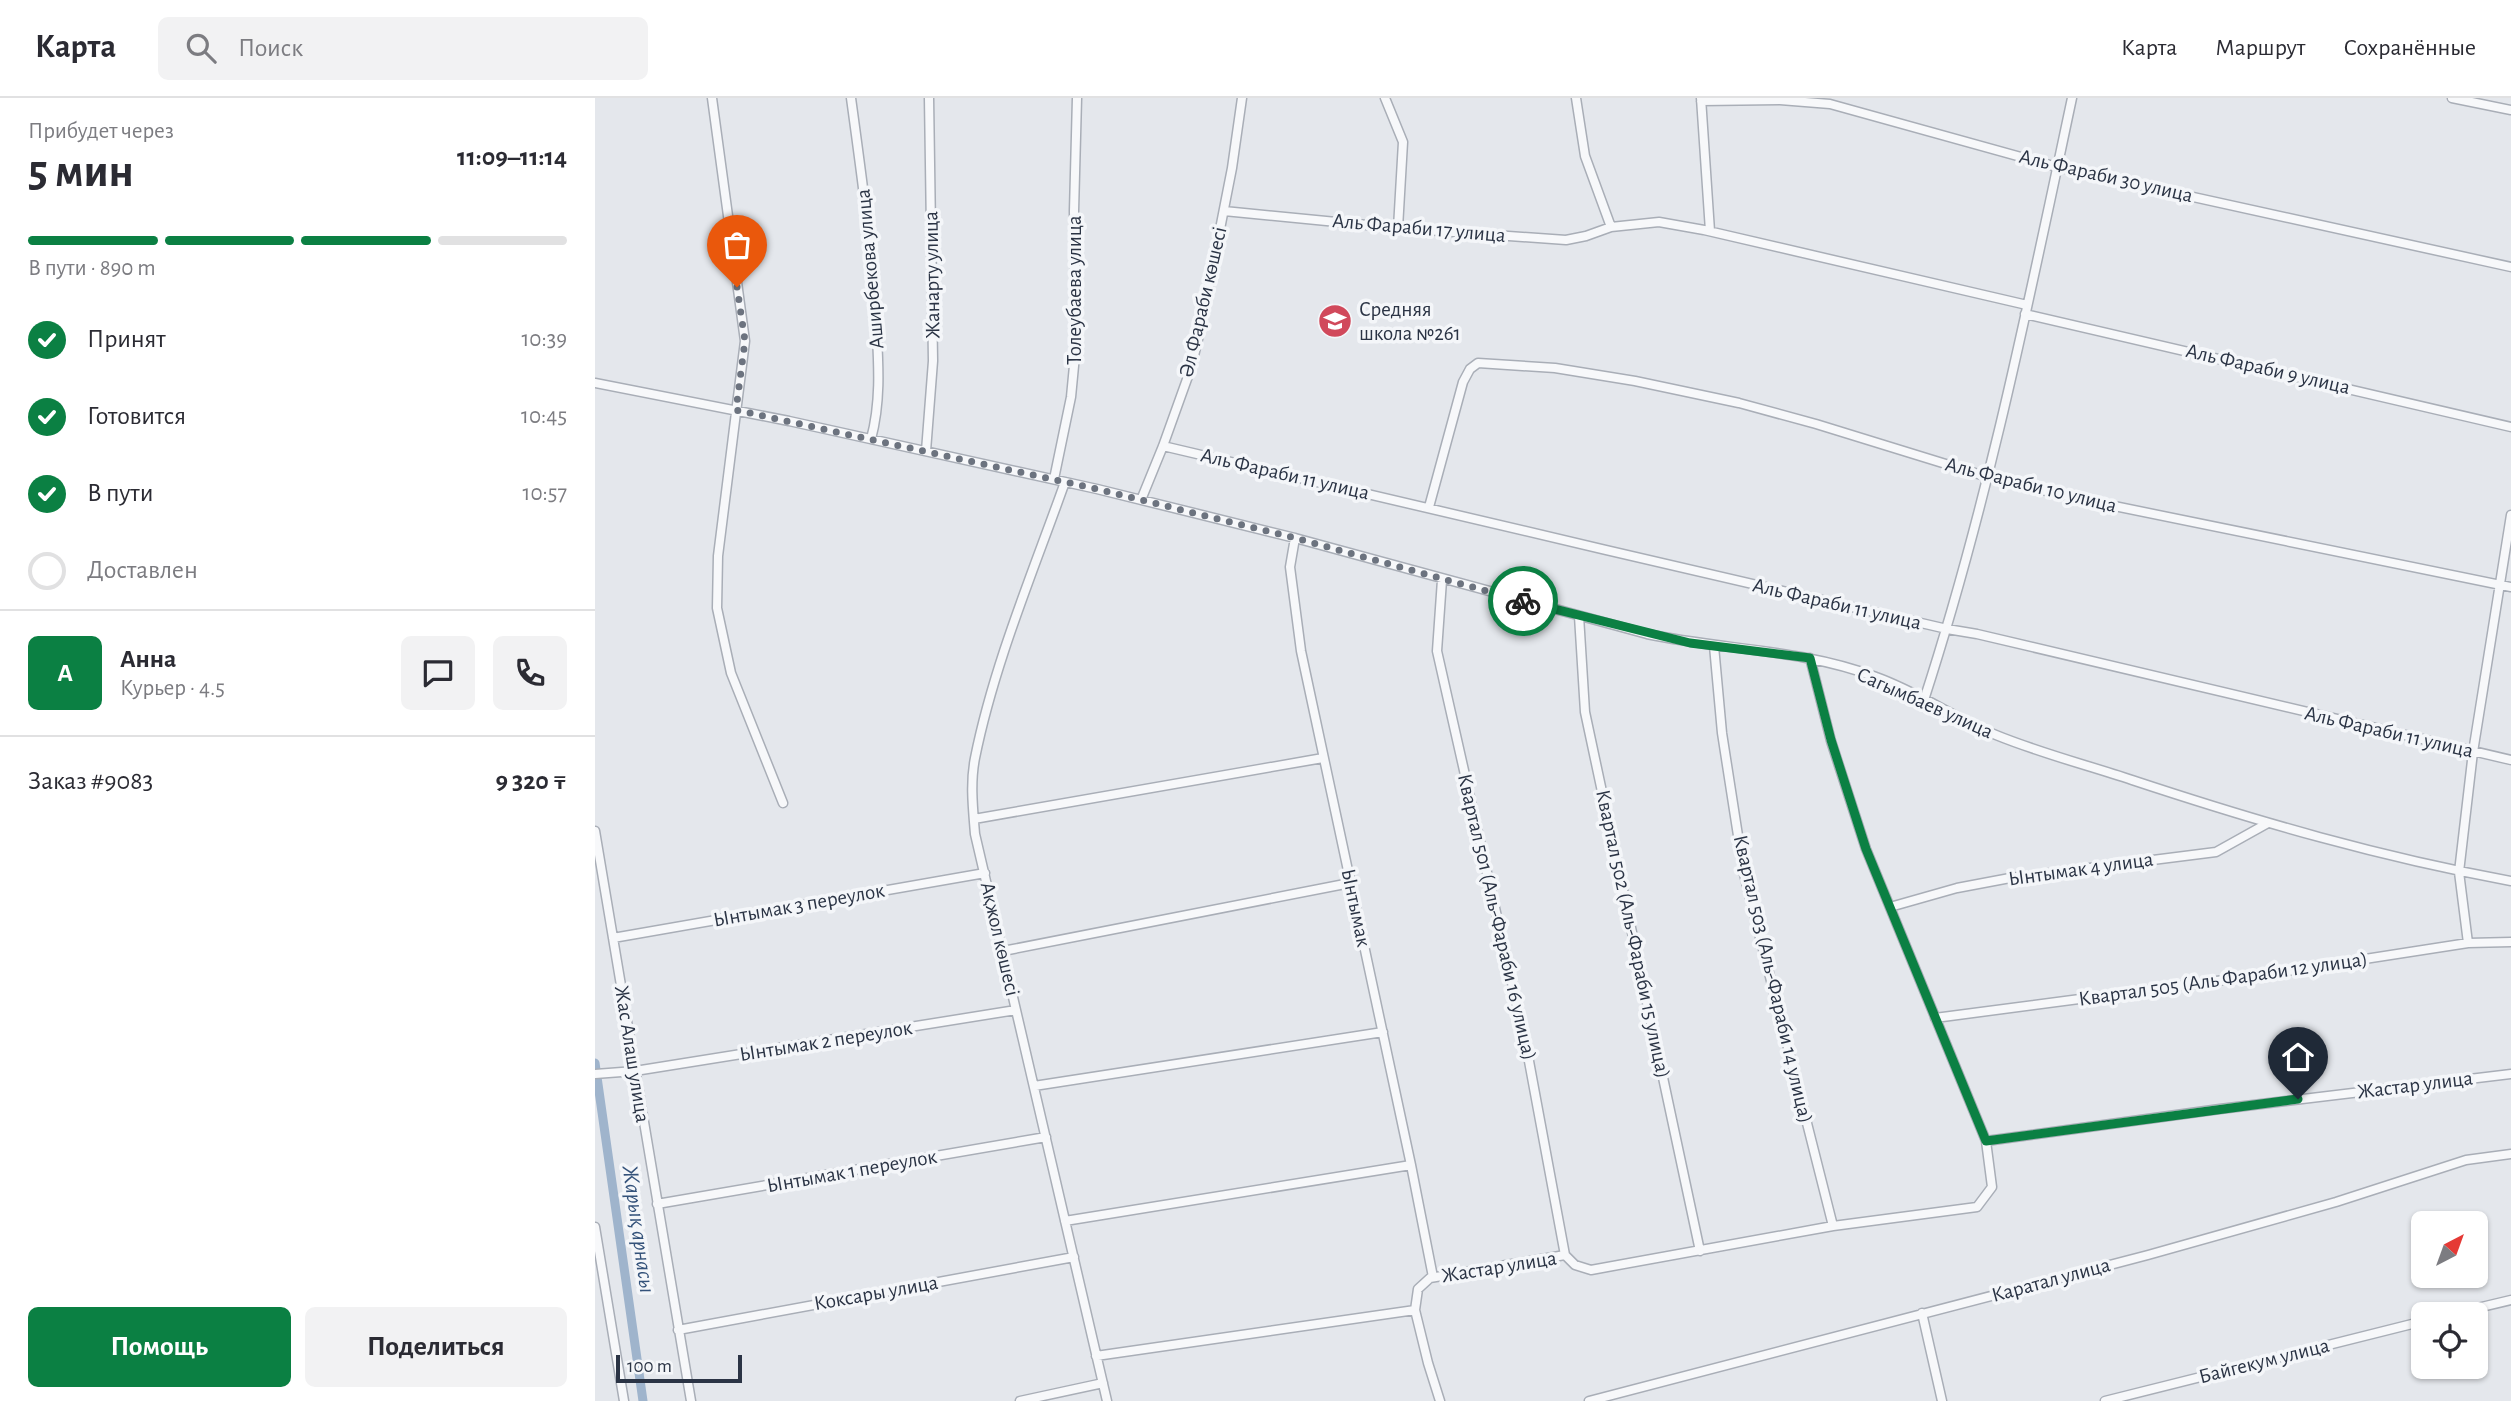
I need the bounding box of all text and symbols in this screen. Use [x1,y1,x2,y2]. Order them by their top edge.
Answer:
search box [158,17,648,80]
icon: search [182,29,220,67]
text: Карта [35,31,116,64]
text: Поиск [238,35,303,61]
text: Карта [2121,36,2177,60]
text: Маршрут [2215,36,2305,60]
text: Сохранённые [2343,36,2476,60]
text: Прибудет через [28,120,174,143]
text: 11:09–11:14 [457,144,567,170]
street label: Аль Фараби 30 улица [2017,146,2195,206]
text: 5 мин [28,149,134,195]
street label: Аширбекова улица [852,188,887,350]
street label: Аль Фараби 17 улица [1331,210,1507,246]
street label: Жанарту улица [920,211,944,339]
pin [707,215,767,287]
street label: Толеубаева улица [1064,215,1085,365]
street label: Әл Фараби көшесі [1175,225,1231,379]
icon: bag [718,226,756,264]
text: В пути · 890 m [28,257,156,280]
place label: Средняя школа №261 [1359,299,1461,344]
school or university icon: Средняя школа №261 [1316,302,1354,340]
icon: check [28,321,66,359]
text: Принят [87,326,166,352]
text: 10:39 [521,328,567,351]
street label: Аль Фараби 9 улица [2184,340,2352,398]
icon: check [28,398,66,436]
text: Готовится [87,403,186,429]
text: 10:45 [521,405,567,428]
street label: Аль Фараби 11 улица [1199,444,1372,504]
street label: Аль Фараби 10 улица [1943,453,2119,517]
icon: check [28,475,66,513]
text: В пути [87,480,153,506]
text: 10:57 [522,482,567,505]
text: Доставлен [87,557,198,583]
courier [1488,566,1558,636]
street label: Аль Фараби 11 улица [1751,574,1924,634]
icon: bike [1504,582,1542,620]
button: chat [401,636,475,710]
button: phone [493,636,567,710]
text: Анна [120,646,176,672]
text: А [57,660,73,686]
street label: Сагымбаев улица [1854,664,1997,743]
text: Курьер · 4.5 [120,677,225,700]
street label: Аль Фараби 11 улица [2303,702,2476,762]
text: Заказ #9083 [28,768,153,794]
text: 9 320 ₸ [495,768,567,794]
street label: Квартал 501 (Аль-Фараби 16 улица) [1454,772,1540,1062]
street label: Квартал 502 (Аль-Фараби 15 улица) [1592,788,1674,1080]
street label: Квартал 503 (Аль-Фараби 14 улица) [1730,833,1816,1125]
street label: Ынтымак 4 улица [2007,848,2155,890]
street label: Ынтымак [1338,867,1375,949]
street label: Ынтымак 3 переулок [712,880,886,930]
street label: Ақжол көшесі [977,880,1023,998]
street label: Квартал 505 (Аль Фараби 12 улица) [2077,948,2369,1010]
street label: Жас Алаш улица [611,984,653,1124]
street label: Ынтымак 2 переулок [738,1017,914,1065]
pin [2268,1027,2328,1099]
icon: home [2279,1038,2317,1076]
street label: Жастар улица [2356,1067,2474,1103]
street label: Ынтымак 1 переулок [766,1146,939,1196]
water label: Жарық арнасы [618,1164,658,1294]
north arrow [2411,1211,2489,1288]
map controls [2411,1211,2488,1379]
street label: Жастар улица [1440,1247,1559,1286]
street label: Каратал улица [1989,1254,2113,1306]
street label: Коксары улица [812,1272,940,1314]
button: locate [2411,1302,2488,1379]
button: Помощь [28,1307,291,1387]
button: Поделиться [305,1307,567,1387]
street label: Байгекум улица [2197,1335,2332,1387]
scale bar [616,1352,742,1384]
text: 100 m [627,1357,672,1376]

